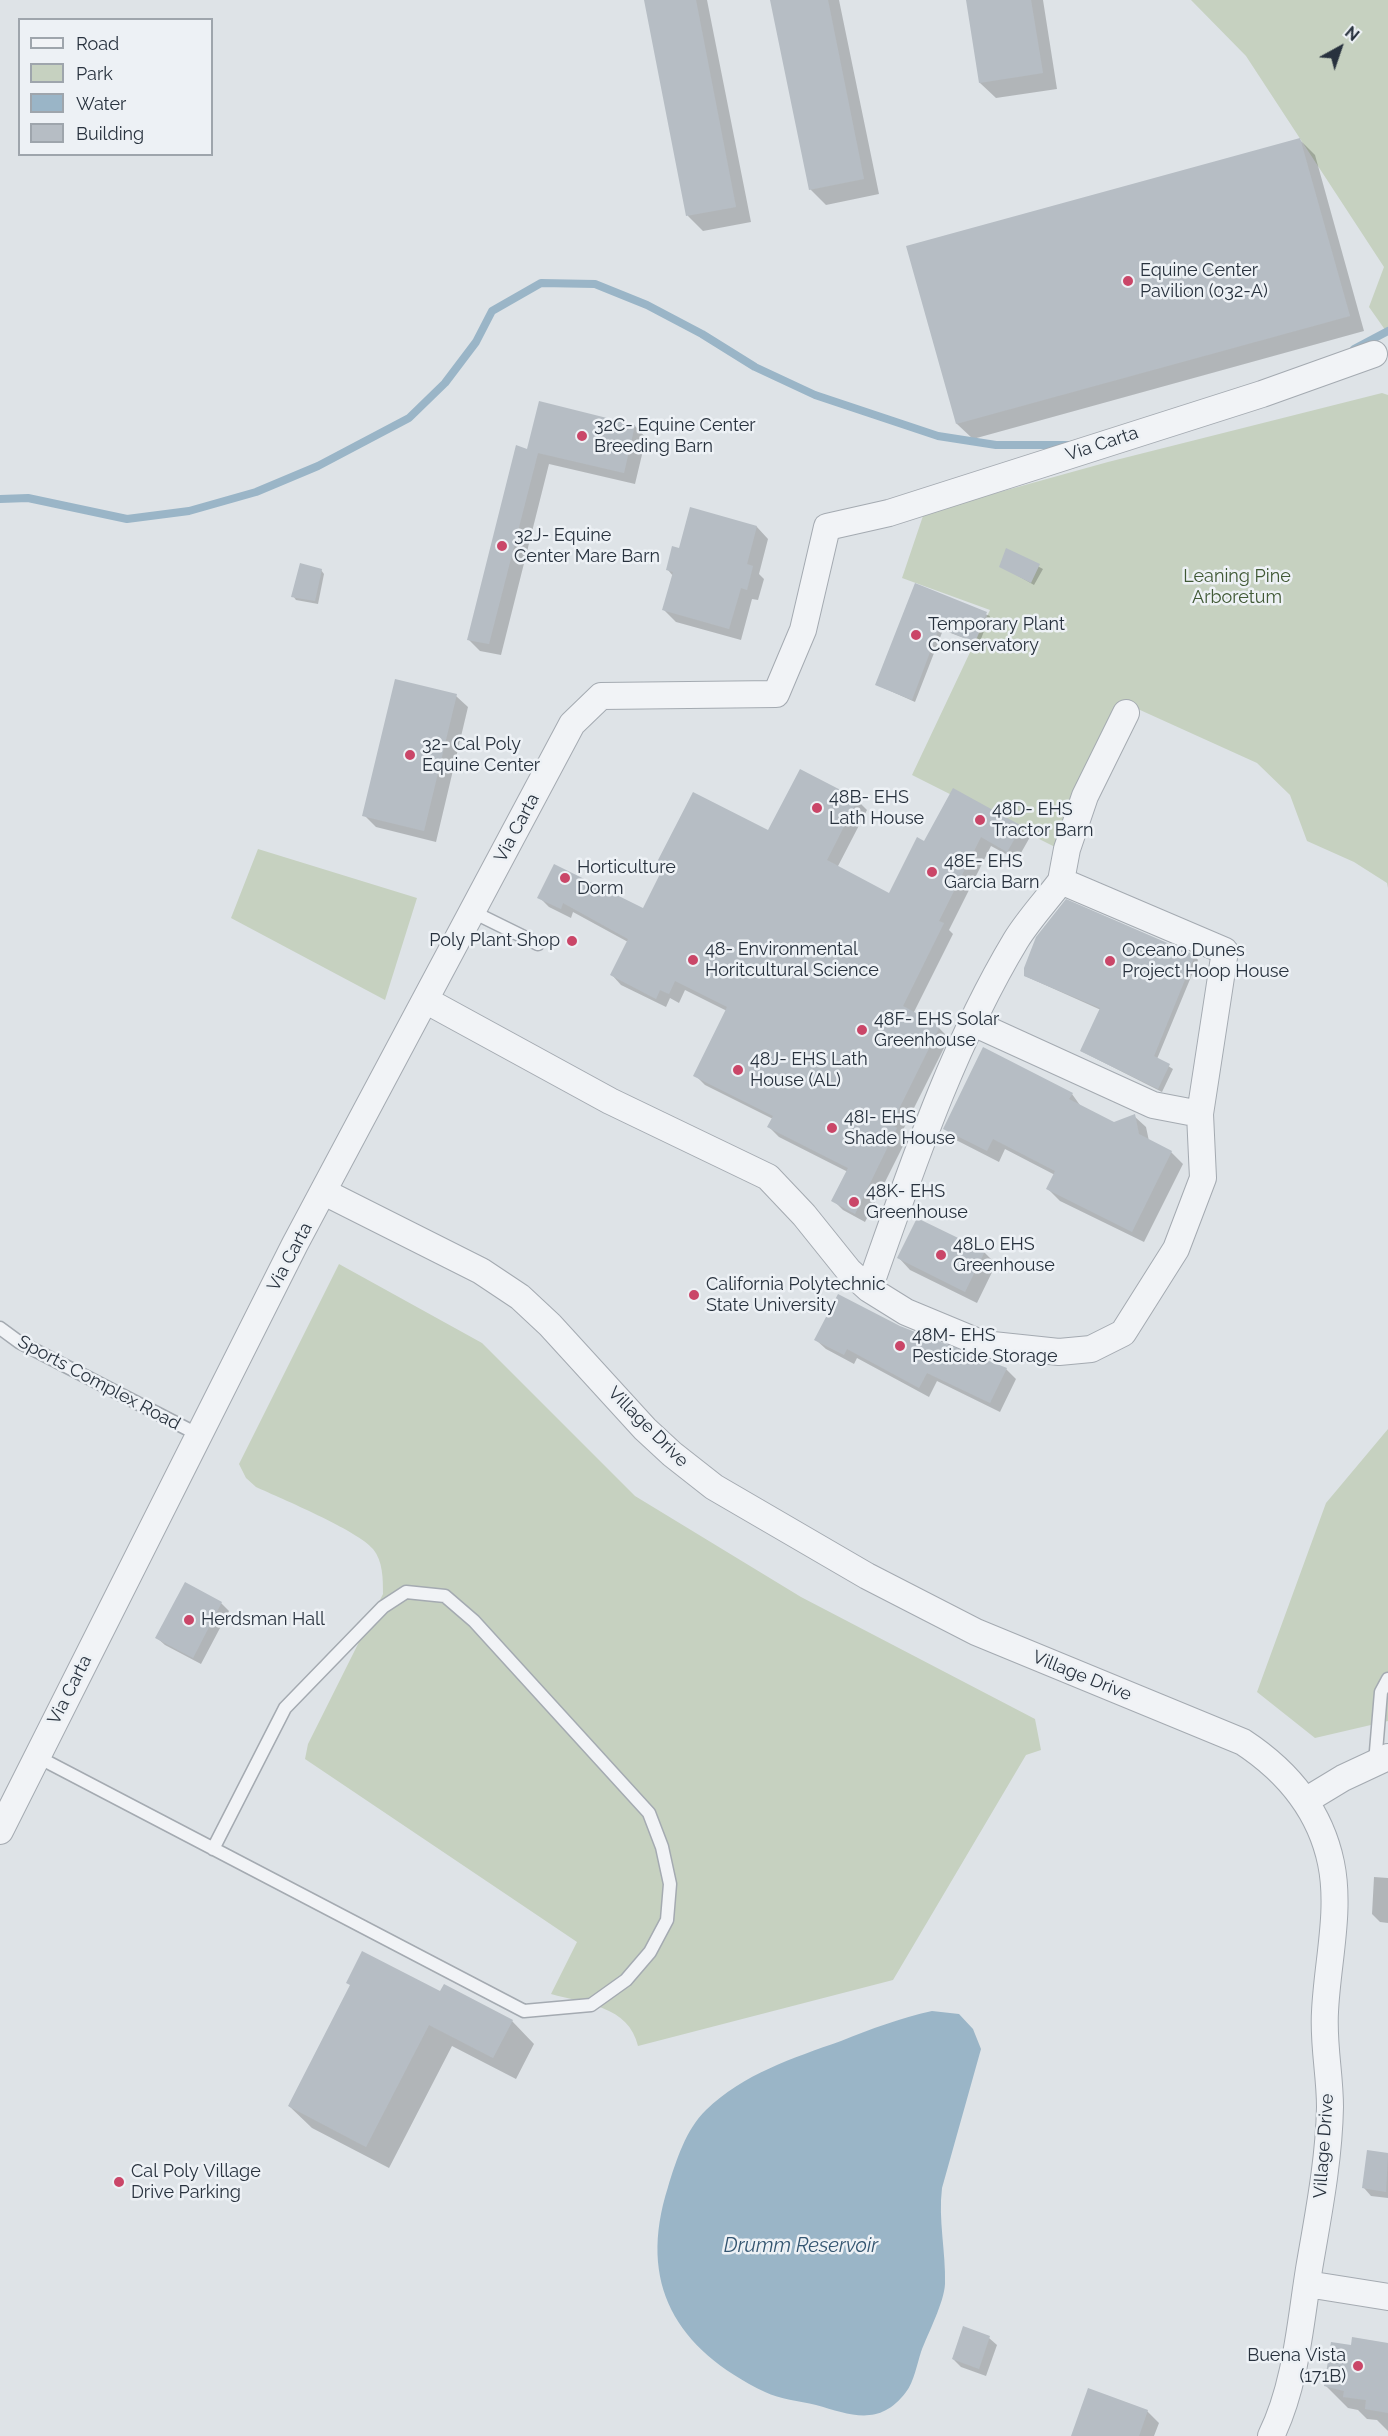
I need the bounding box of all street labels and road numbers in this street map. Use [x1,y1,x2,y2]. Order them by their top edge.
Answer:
street label: Via Carta [1063,422,1141,466]
street label: Via Carta [490,790,544,866]
street label: Via Carta [263,1219,317,1295]
street label: Sports Complex Road [14,1331,184,1435]
street label: Village Drive [603,1382,693,1472]
street label: Village Drive [1029,1646,1135,1706]
street label: Via Carta [43,1652,97,1728]
street label: Village Drive [1310,2093,1338,2199]

